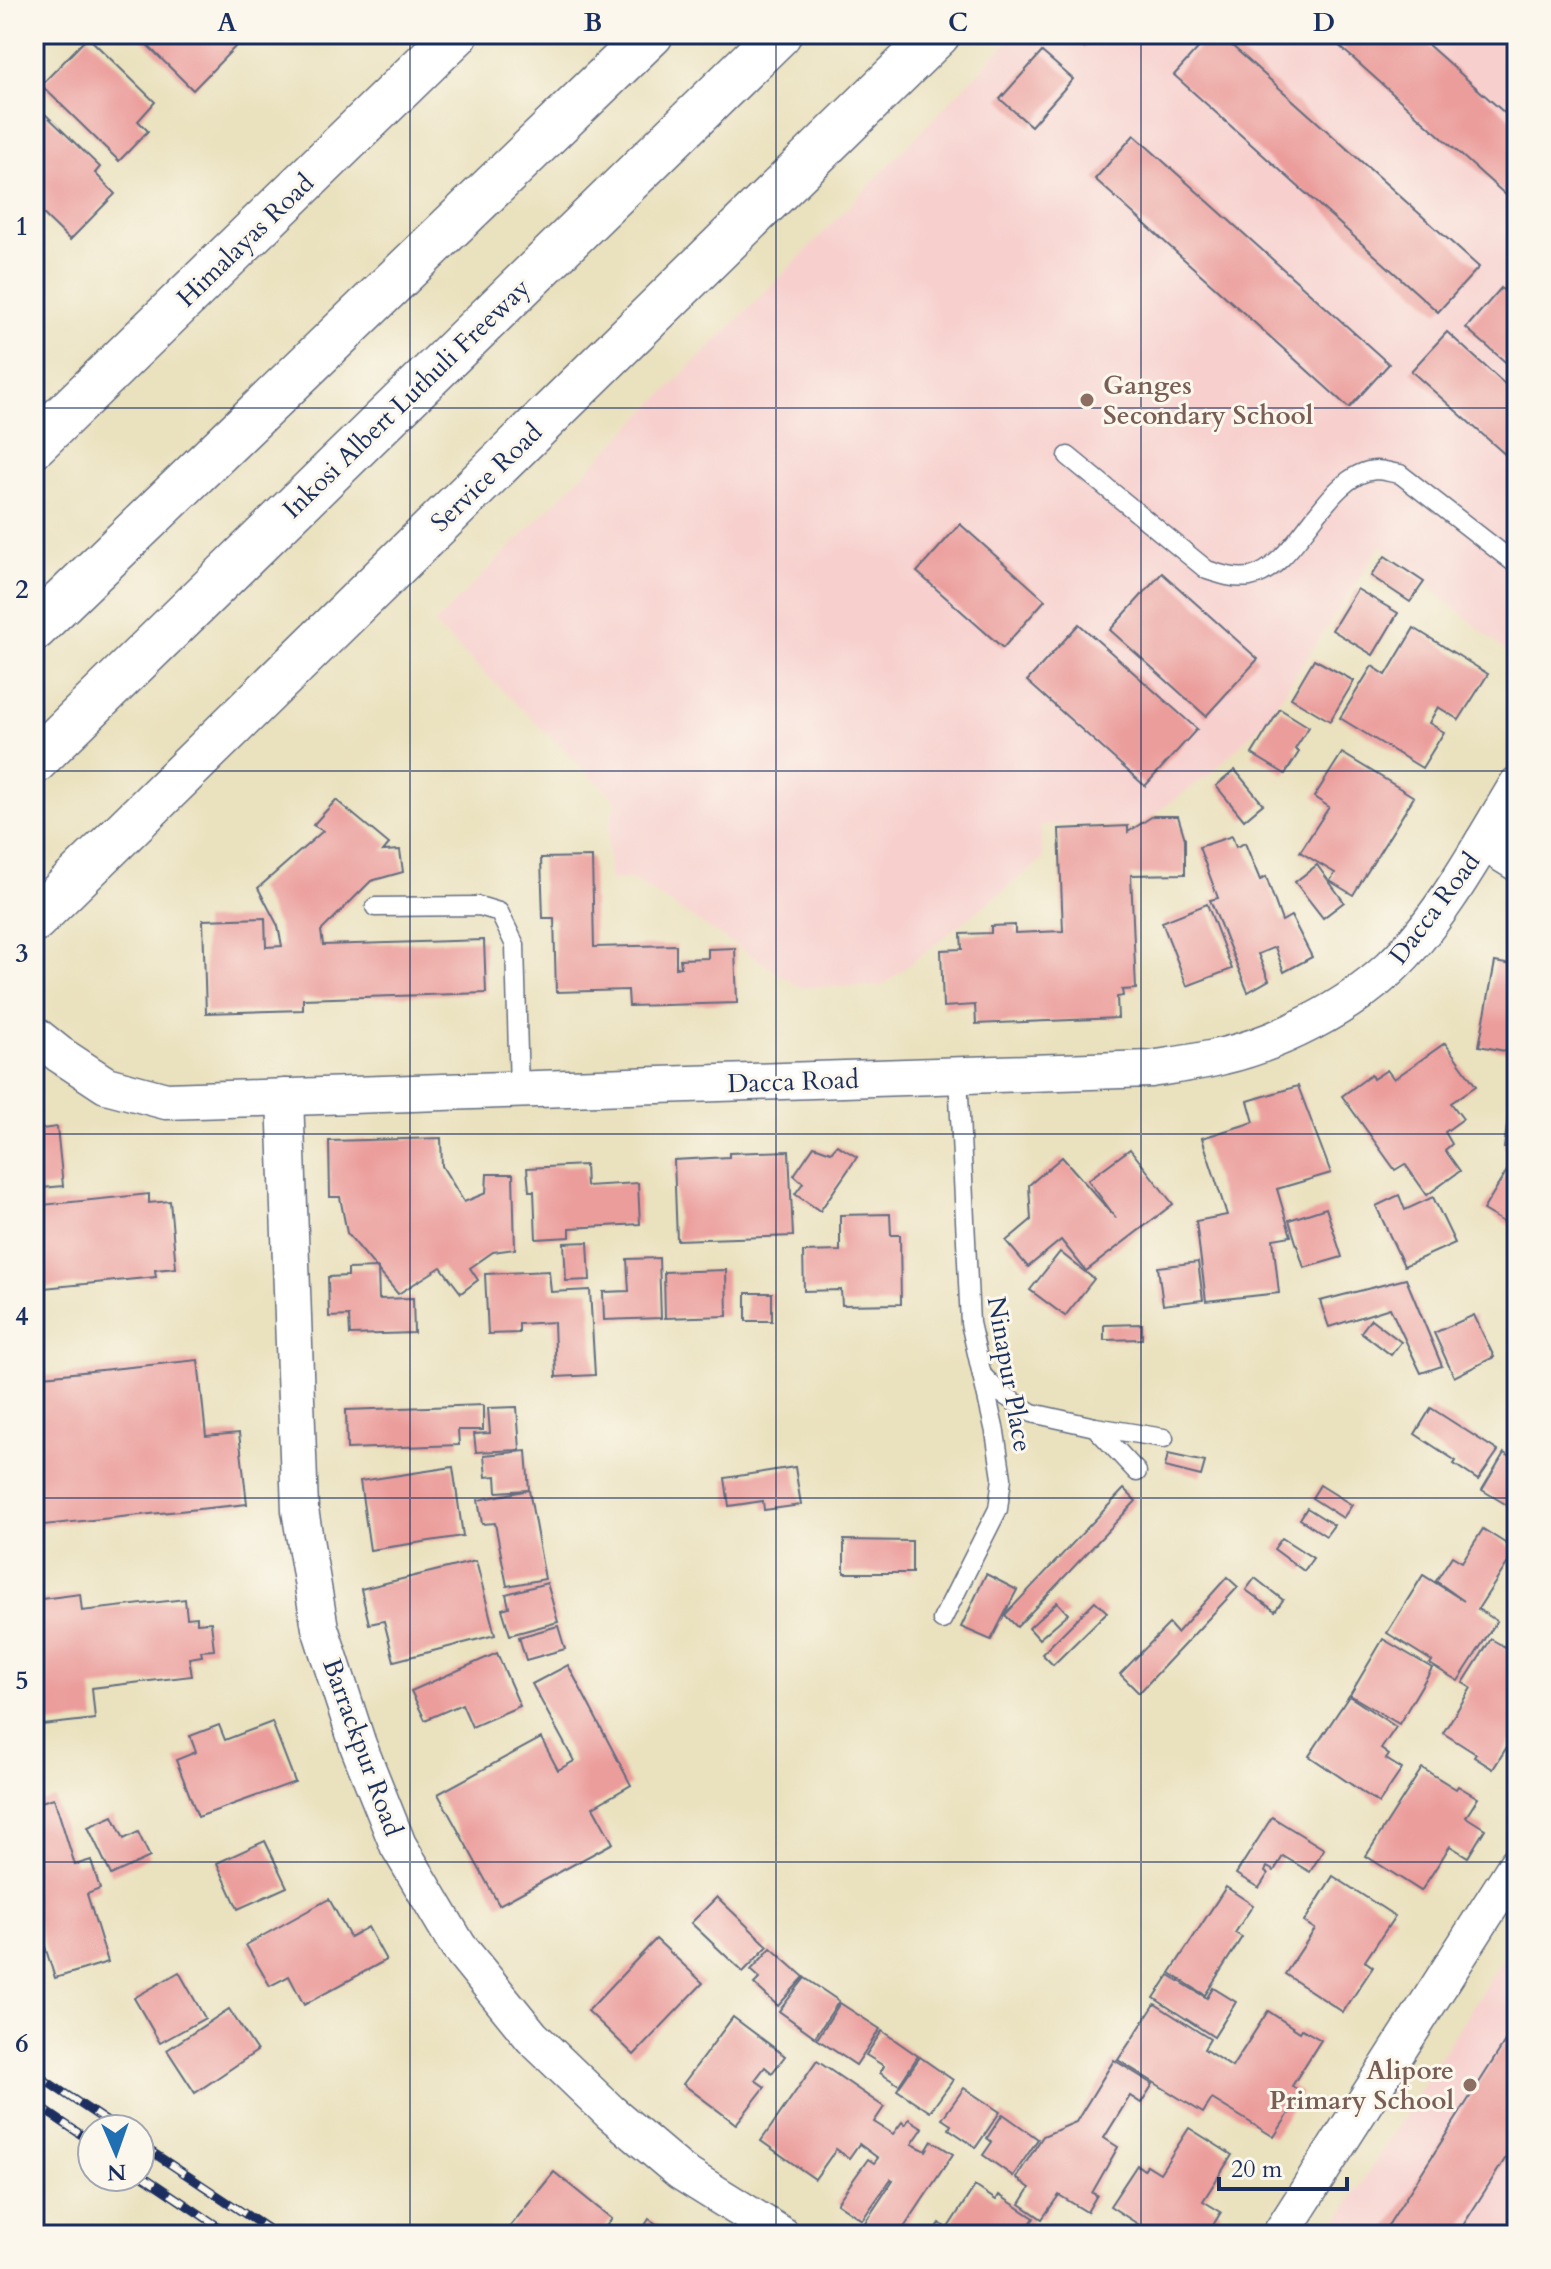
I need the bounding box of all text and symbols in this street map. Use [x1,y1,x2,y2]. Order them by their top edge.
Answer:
text: A [217,5,237,40]
text: B [584,5,602,40]
text: C [948,5,968,40]
text: D [1313,5,1335,40]
street label: Himalayas Road [169,166,322,315]
text: 1 [15,209,29,244]
street label: Inkosi Albert Luthuli Freeway [275,270,538,526]
place label: Ganges Secondary School [1103,368,1314,433]
marker: Ganges Secondary School [1078,391,1096,409]
street label: Service Road [423,415,550,539]
text: 2 [15,572,29,607]
street label: Dacca Road [1381,845,1488,971]
text: 3 [15,936,29,971]
street label: Dacca Road [727,1062,859,1101]
street label: Ninapur Place [979,1294,1040,1454]
text: 4 [15,1299,29,1334]
street label: Barrackpur Road [314,1654,411,1841]
text: 5 [15,1663,29,1698]
text: 6 [15,2026,29,2061]
place label: Alipore Primary School [1269,2053,1454,2118]
marker: Alipore Primary School [1461,2076,1479,2094]
north arrow [76,2113,156,2193]
scale bar [1219,2141,1347,2191]
text: 20 m [1231,2153,1283,2186]
text: N [107,2157,127,2187]

